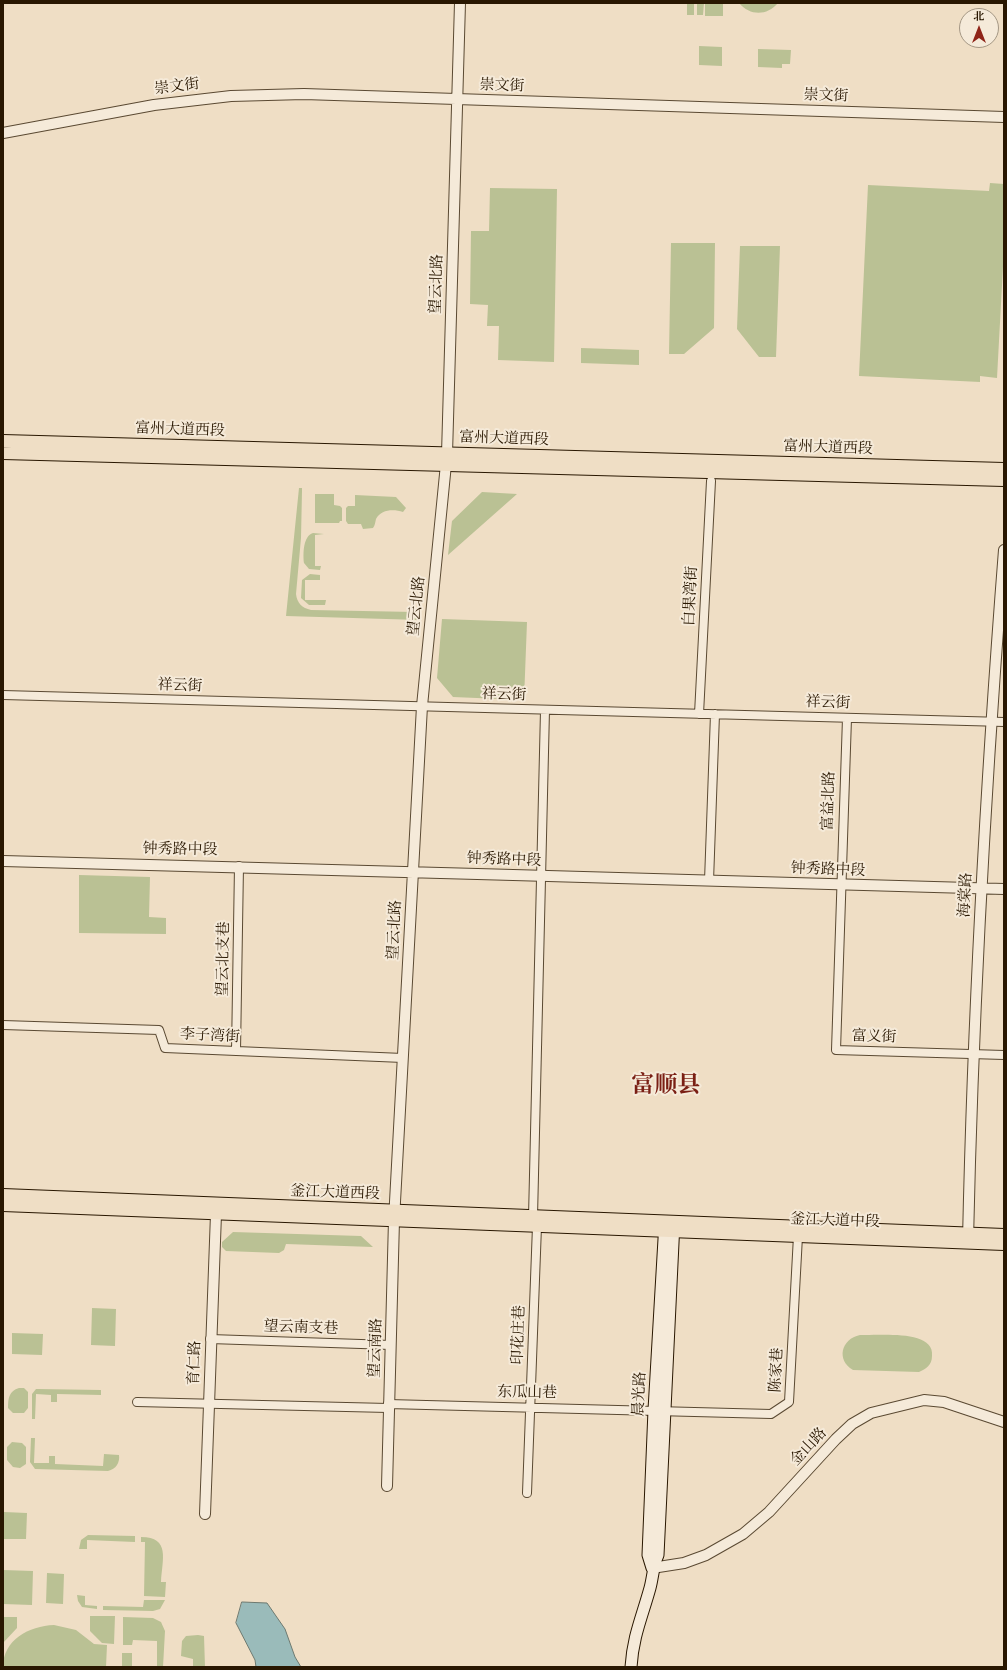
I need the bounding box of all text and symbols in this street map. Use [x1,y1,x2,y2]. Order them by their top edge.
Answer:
north arrow [959,8,999,48]
text: 北 [974,9,985,24]
street label: 崇文街 [154,75,200,99]
street label: 崇文街 [479,76,525,96]
street label: 崇文街 [803,86,849,106]
street label: 望云北路 [427,254,447,314]
street label: 富州大道西段 [135,419,225,441]
street label: 富州大道西段 [459,428,549,450]
street label: 富州大道西段 [783,437,873,459]
street label: 白果湾街 [680,566,702,626]
street label: 望云北路 [405,575,429,637]
street label: 祥云街 [157,676,203,696]
street label: 祥云街 [481,685,527,705]
street label: 祥云街 [805,693,851,713]
street label: 富益北路 [819,771,839,831]
street label: 钟秀路中段 [142,840,218,860]
street label: 钟秀路中段 [466,850,542,870]
street label: 钟秀路中段 [790,860,866,880]
street label: 海棠路 [956,872,976,918]
street label: 望云北路 [384,900,406,960]
street label: 望云北支巷 [214,921,234,997]
street label: 李子湾街 [180,1025,240,1047]
street label: 富义街 [851,1027,897,1047]
district label: 富顺县 [632,1072,700,1100]
street label: 釜江大道西段 [290,1182,380,1204]
street label: 釜江大道中段 [790,1210,880,1232]
street label: 印花庄巷 [509,1305,529,1365]
street label: 望云南支巷 [263,1318,339,1338]
street label: 望云南路 [366,1318,386,1378]
street label: 育仁路 [185,1340,205,1386]
street label: 陈家巷 [767,1347,787,1393]
street label: 晨光路 [630,1371,650,1417]
street label: 东瓜山巷 [497,1383,557,1403]
street label: 金山路 [787,1424,831,1470]

